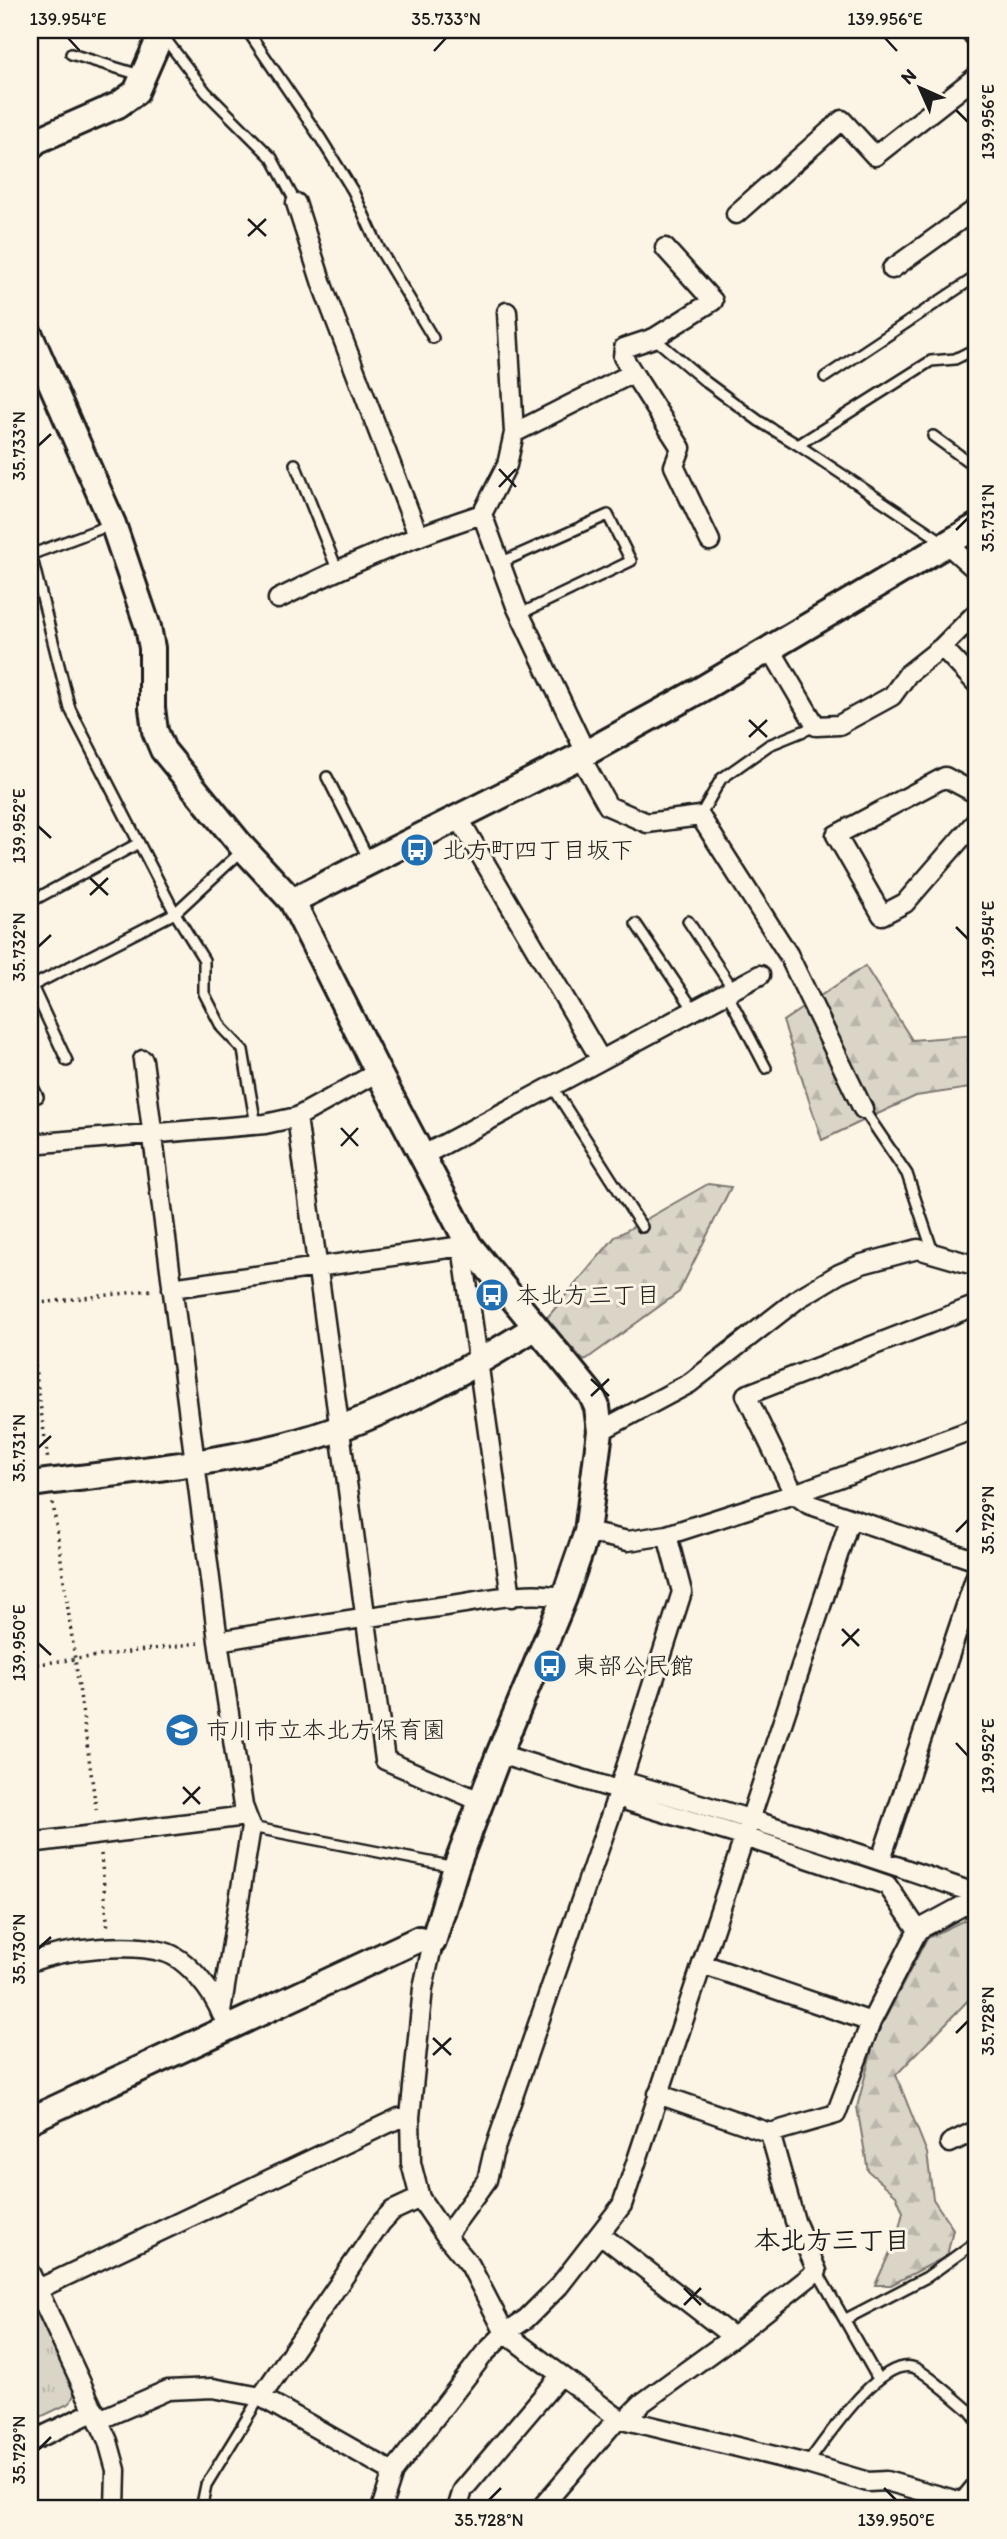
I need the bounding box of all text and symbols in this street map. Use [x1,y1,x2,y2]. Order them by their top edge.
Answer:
text: 139.954°E [30,8,107,30]
text: 35.733°N [411,8,481,30]
text: 139.956°E [847,8,923,30]
north arrow [884,52,954,122]
text: N [896,64,921,89]
text: 139.956°E [977,84,999,160]
text: 35.733°N [8,411,30,481]
text: 35.731°N [977,484,999,552]
text: 139.952°E [8,788,30,864]
bus stop icon: 北方町四丁目坂下 [398,831,436,869]
place label: 北方町四丁目坂下 [442,835,634,864]
text: 139.954°E [977,900,999,977]
text: 35.732°N [8,912,30,982]
bus stop icon: 本北方三丁目 [473,1276,511,1314]
place label: 本北方三丁目 [516,1280,660,1309]
text: 35.731°N [8,1414,30,1482]
text: 35.729°N [977,1486,999,1554]
text: 139.950°E [8,1604,30,1682]
bus stop icon: 東部公民館 [531,1647,569,1685]
place label: 東部公民館 [574,1651,694,1680]
school or university icon: 市川市立本北方保育園 [163,1711,201,1749]
place label: 市川市立本北方保育園 [206,1715,446,1744]
text: 139.952°E [977,1718,999,1794]
text: 35.730°N [8,1914,30,1984]
text: 35.728°N [977,1986,999,2056]
district label: 本北方三丁目 [754,2224,910,2256]
text: 35.729°N [8,2416,30,2484]
text: 35.728°N [454,2509,524,2531]
text: 139.950°E [857,2509,935,2531]

